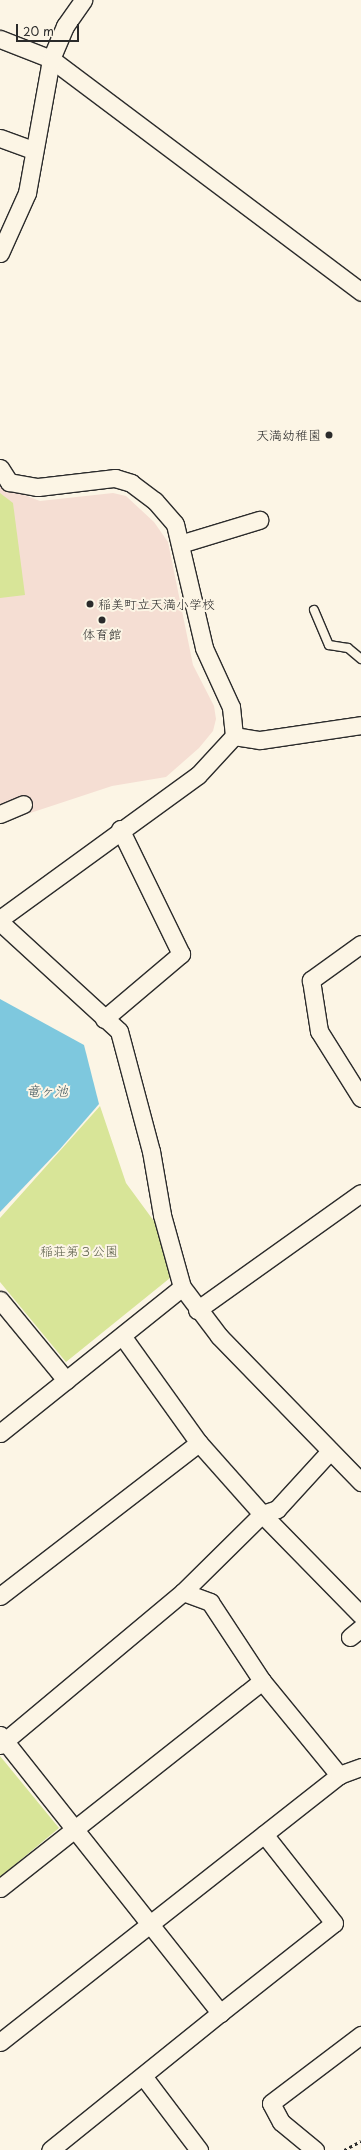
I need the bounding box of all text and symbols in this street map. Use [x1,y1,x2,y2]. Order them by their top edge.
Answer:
scale bar [18,16,81,42]
text: 20 m [23,22,54,40]
place label: 天満幼稚園 [256,427,321,443]
marker: 天満幼稚園 [324,430,334,440]
place label: 稲美町立天満小学校 [98,596,215,612]
marker: 稲美町立天満小学校 [85,599,95,609]
marker: 体育館 [97,615,107,625]
place label: 体育館 [83,626,121,642]
water label: 竜ヶ池 [26,1083,68,1099]
park label: 稲荘第３公園 [40,1243,118,1259]

